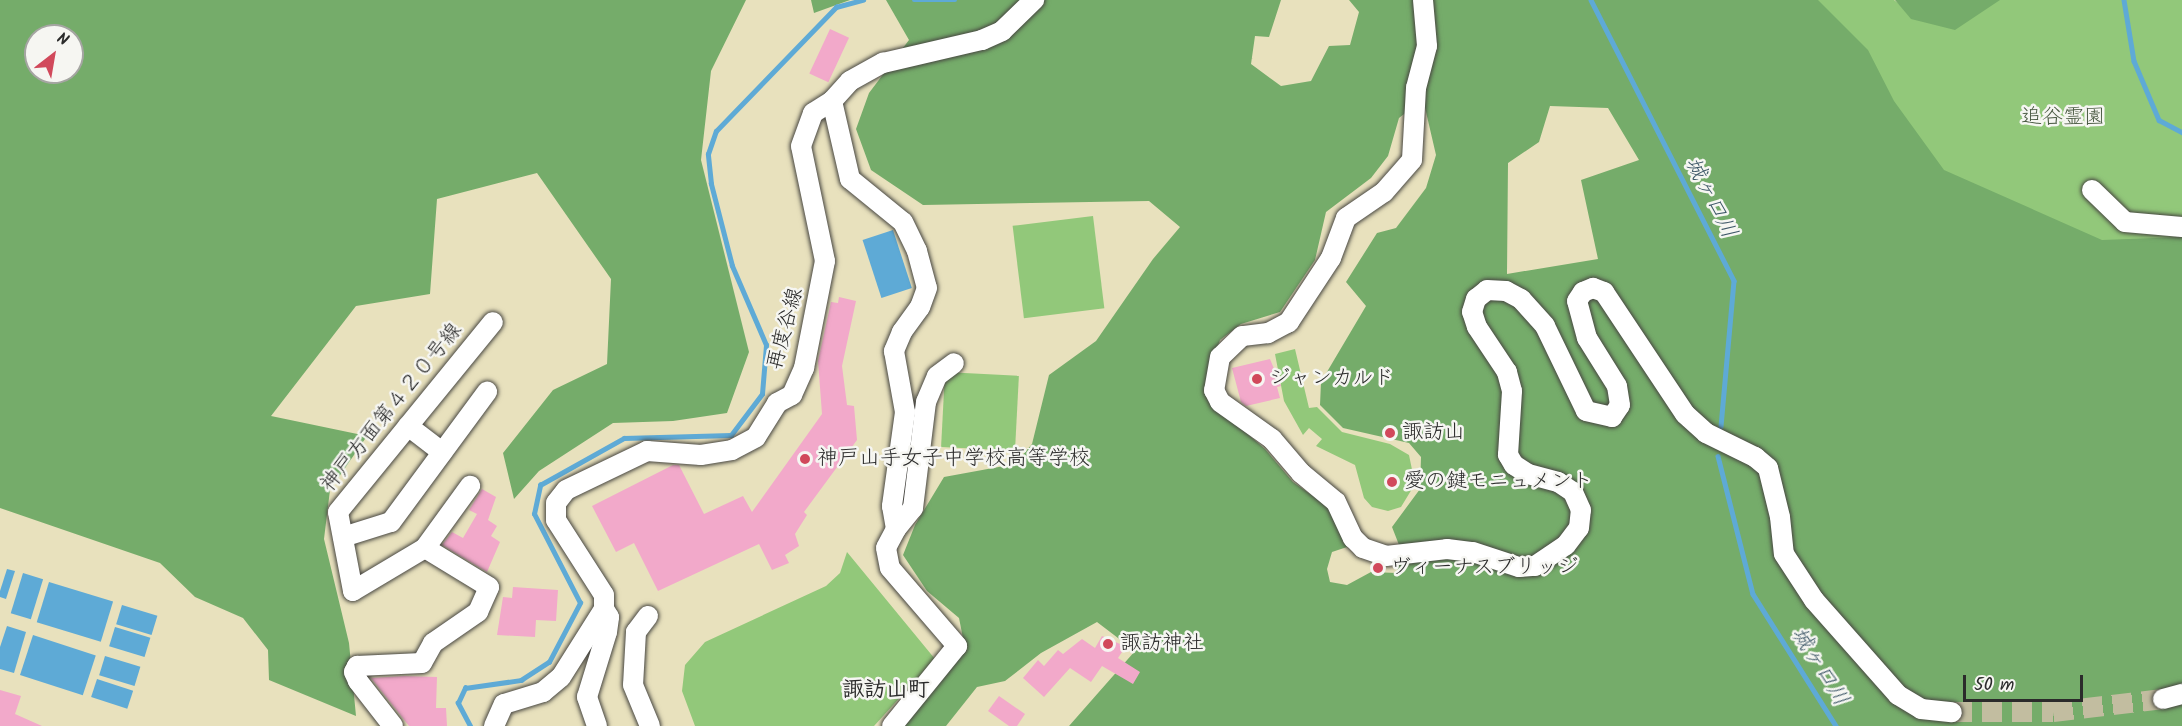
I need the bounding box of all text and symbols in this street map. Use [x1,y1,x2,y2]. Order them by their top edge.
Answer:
north arrow [24,24,84,84]
text: N [52,27,73,53]
park label: 追谷霊園 [2021,105,2105,131]
water label: 城ヶ口川 [1678,153,1742,243]
street label: 再度谷線 [763,285,809,373]
street label: 神戸方面第４２０号線 [316,318,468,498]
place label: ジャンカルド [1269,366,1395,392]
marker: ジャンカルド [1250,372,1264,386]
place label: 諏訪山 [1402,420,1465,446]
marker: 諏訪山 [1383,426,1397,440]
place label: 神戸山手女子中学校高等学校 [817,446,1090,472]
marker: 神戸山手女子中学校高等学校 [798,452,812,466]
place label: 愛の鍵モニュメント [1404,469,1593,495]
marker: 愛の鍵モニュメント [1385,475,1399,489]
place label: ヴィーナスブリッジ [1390,555,1579,581]
marker: ヴィーナスブリッジ [1371,561,1385,575]
water label: 城ヶ口川 [1784,623,1854,711]
place label: 諏訪神社 [1120,631,1204,657]
marker: 諏訪神社 [1101,637,1115,651]
scale bar [1966,663,2086,701]
text: 50 m [1974,671,2014,700]
district label: 諏訪山町 [842,678,930,704]

